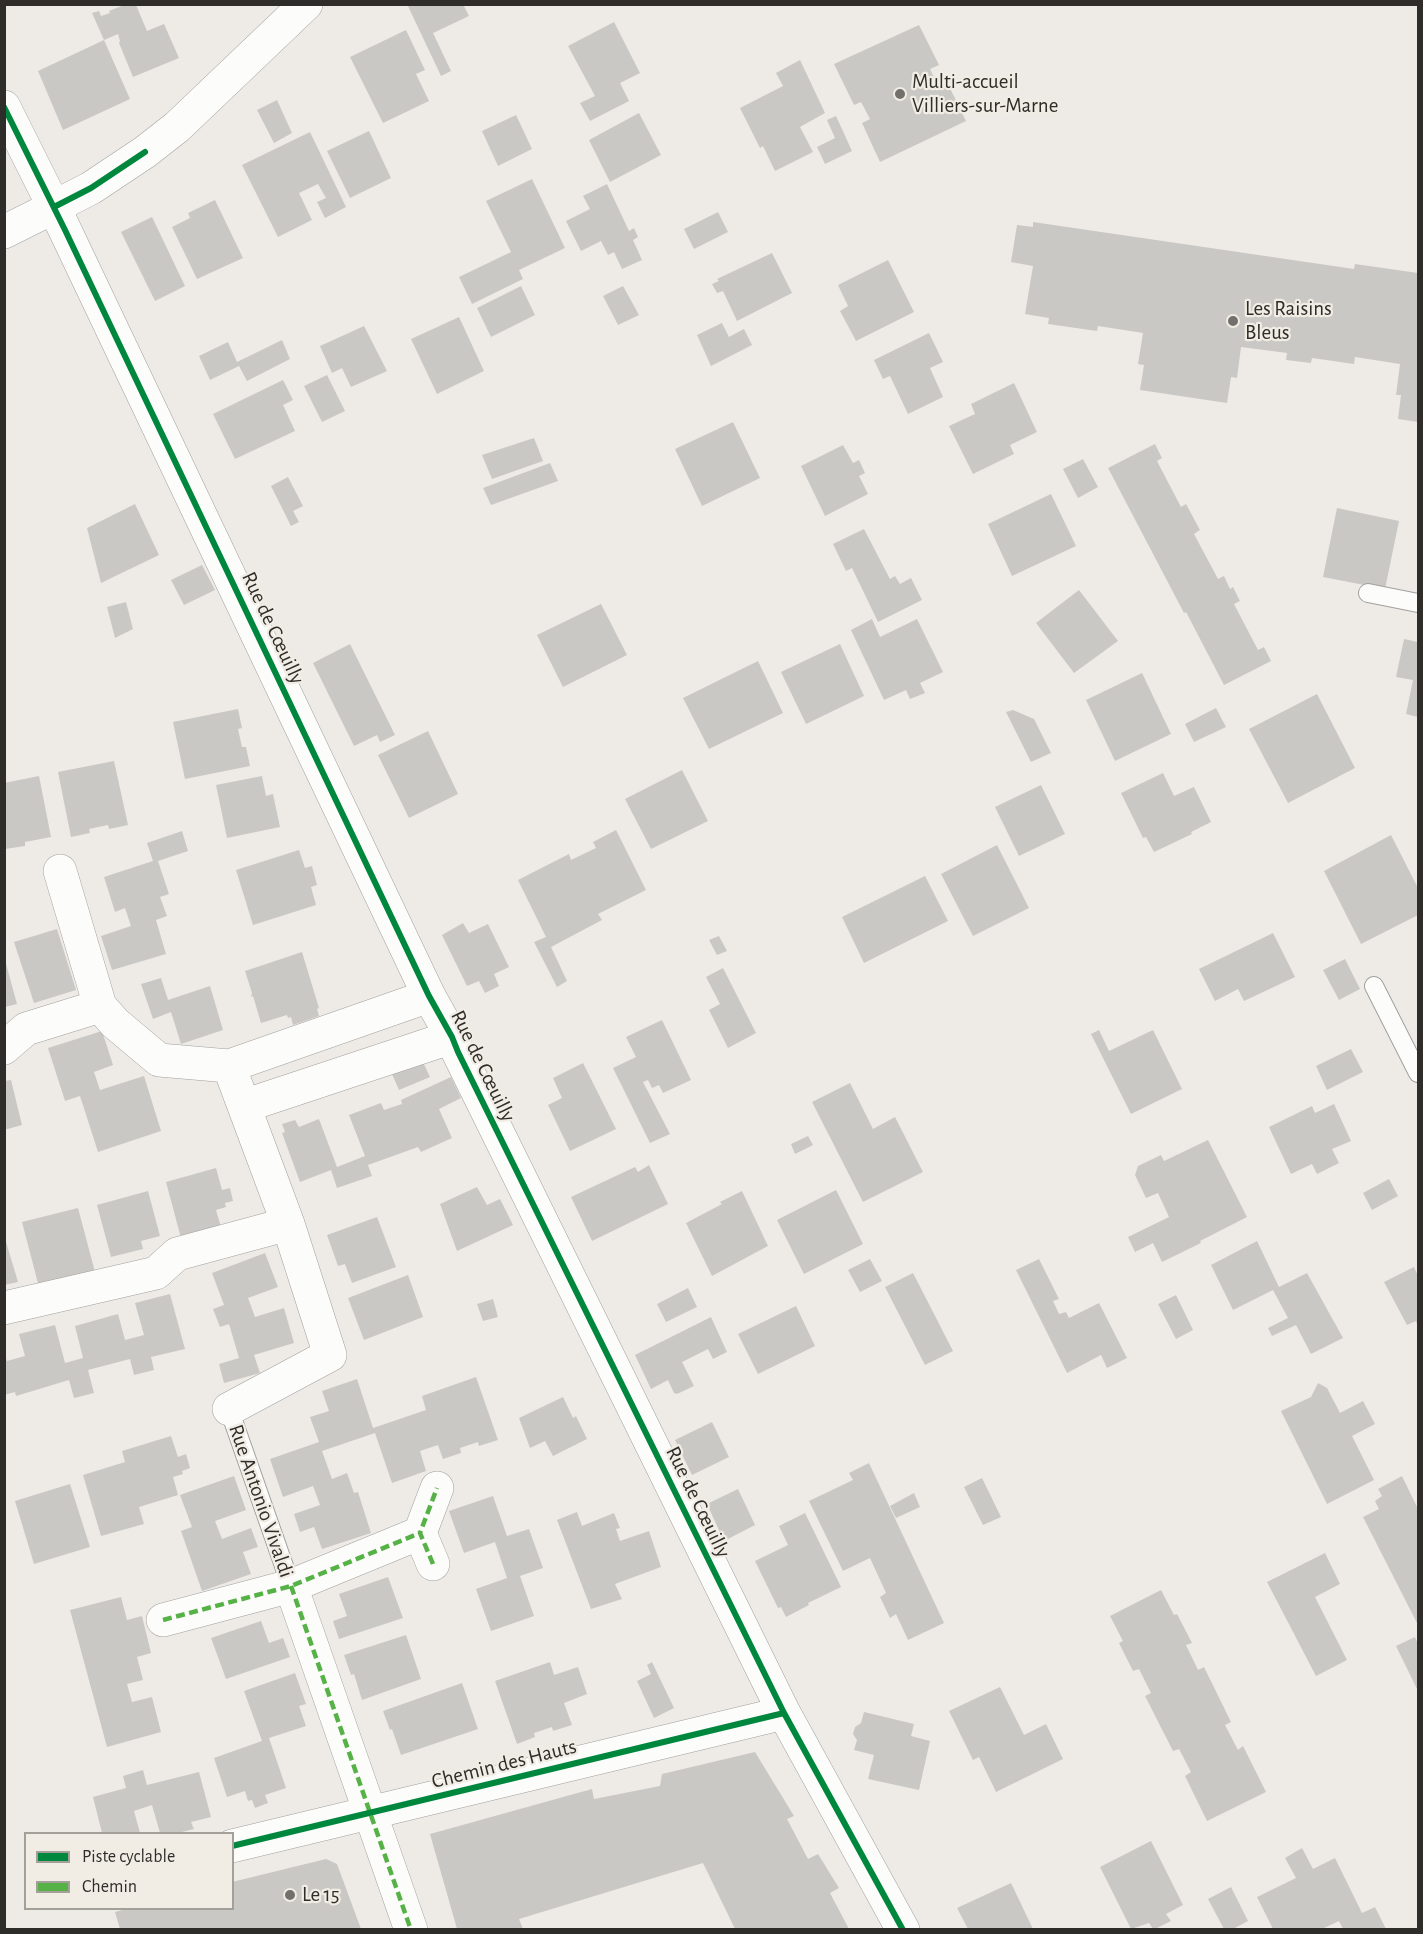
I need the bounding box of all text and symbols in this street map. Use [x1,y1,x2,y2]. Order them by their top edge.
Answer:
place label: Multi-accueil Villiers-sur-Marne [912,69,1058,119]
marker: Multi-accueil Villiers-sur-Marne [893,87,907,101]
place label: Les Raisins Bleus [1245,296,1332,346]
marker: Les Raisins Bleus [1226,314,1240,328]
street label: Rue de Cœuilly [236,568,310,688]
street label: Rue de Cœuilly [445,1006,521,1126]
street label: Rue Antonio Vivaldi [223,1421,299,1581]
street label: Rue de Cœuilly [660,1442,736,1562]
street label: Chemin des Hauts [429,1734,579,1794]
legend [24,1832,234,1910]
text: Piste cyclable [82,1848,175,1866]
text: Chemin [82,1878,137,1896]
place label: Le 15 [302,1882,340,1908]
marker: Le 15 [283,1888,297,1902]

